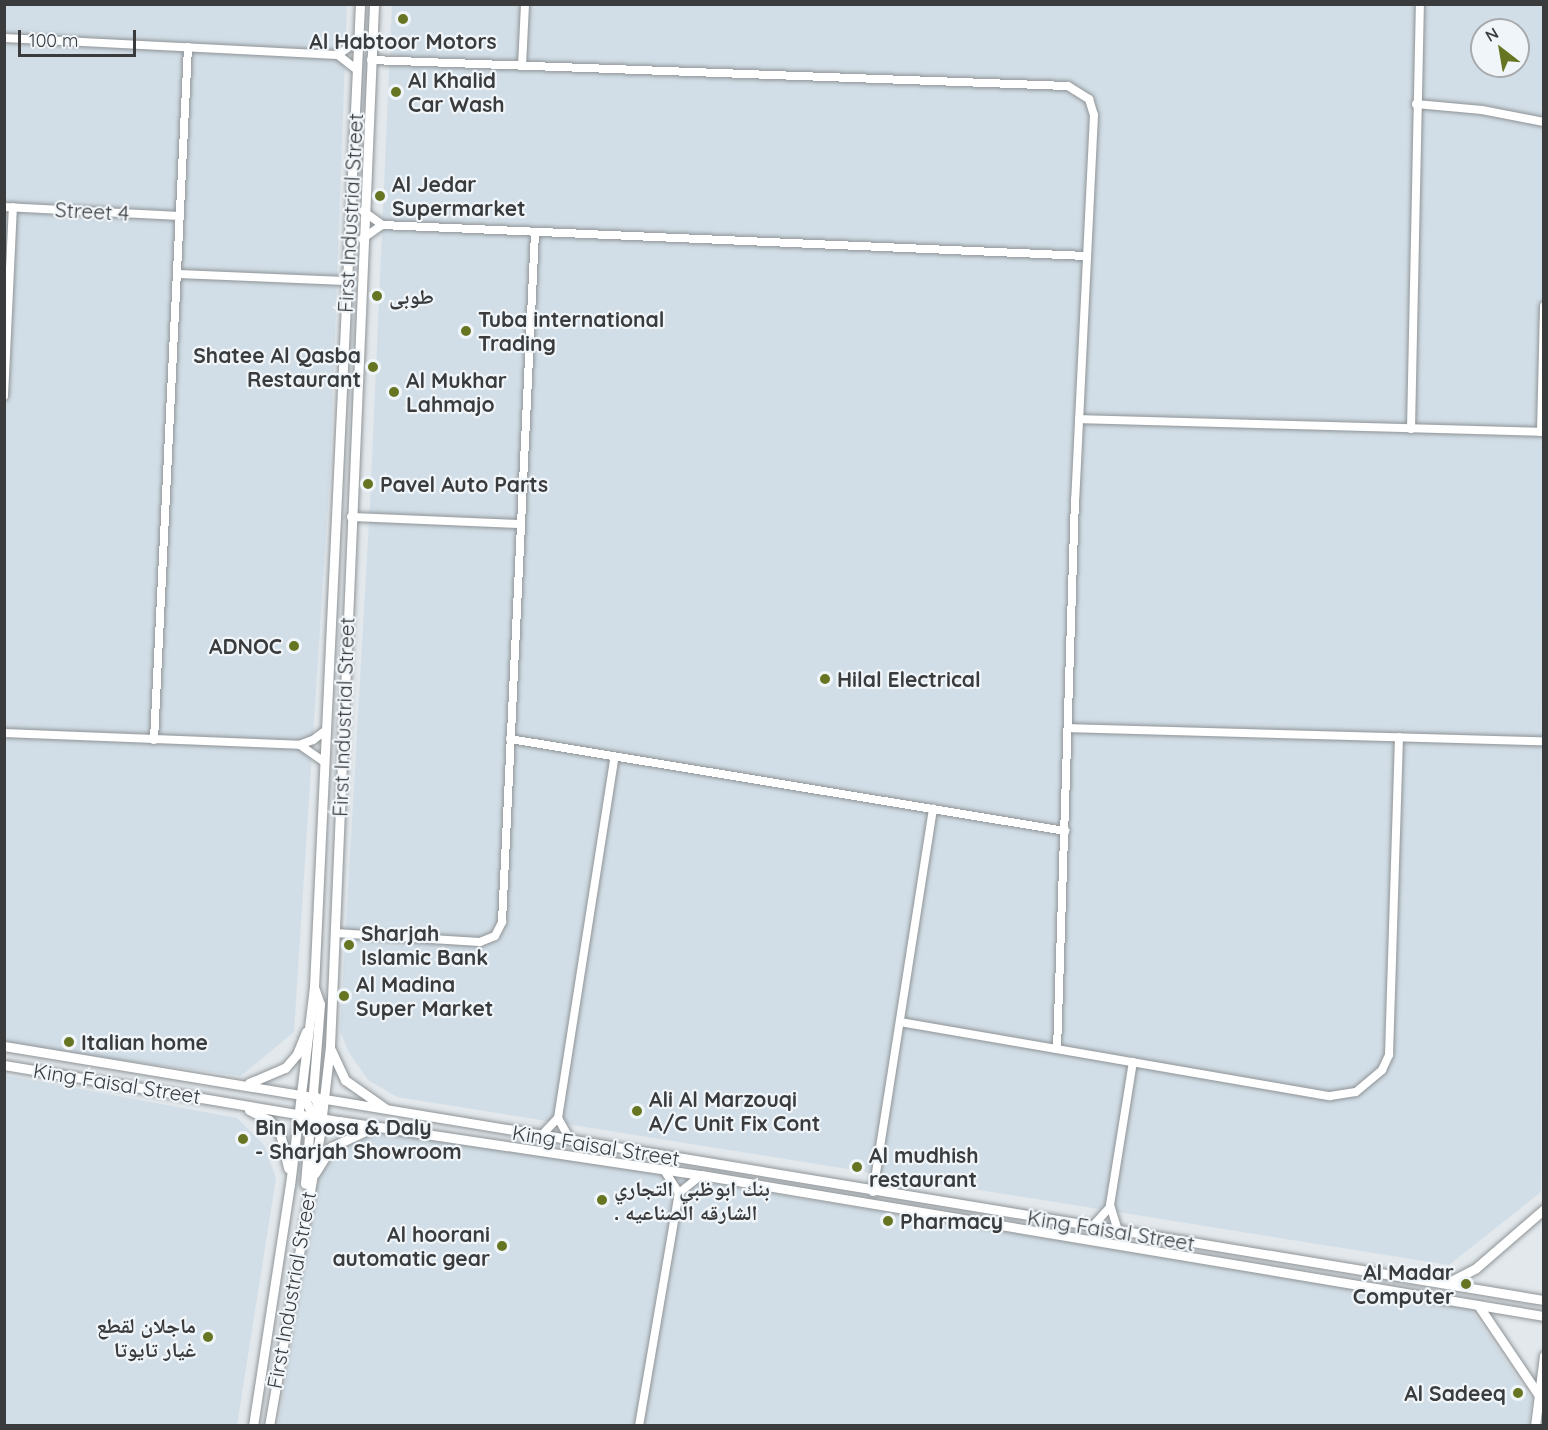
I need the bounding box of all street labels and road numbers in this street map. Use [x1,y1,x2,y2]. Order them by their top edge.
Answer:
street label: First Industrial Street [332,113,368,313]
street label: Street 4 [54,196,130,226]
street label: First Industrial Street [327,617,359,817]
street label: King Faisal Street [32,1057,202,1109]
street label: King Faisal Street [511,1119,681,1171]
street label: First Industrial Street [261,1189,321,1391]
street label: King Faisal Street [1026,1204,1196,1256]

